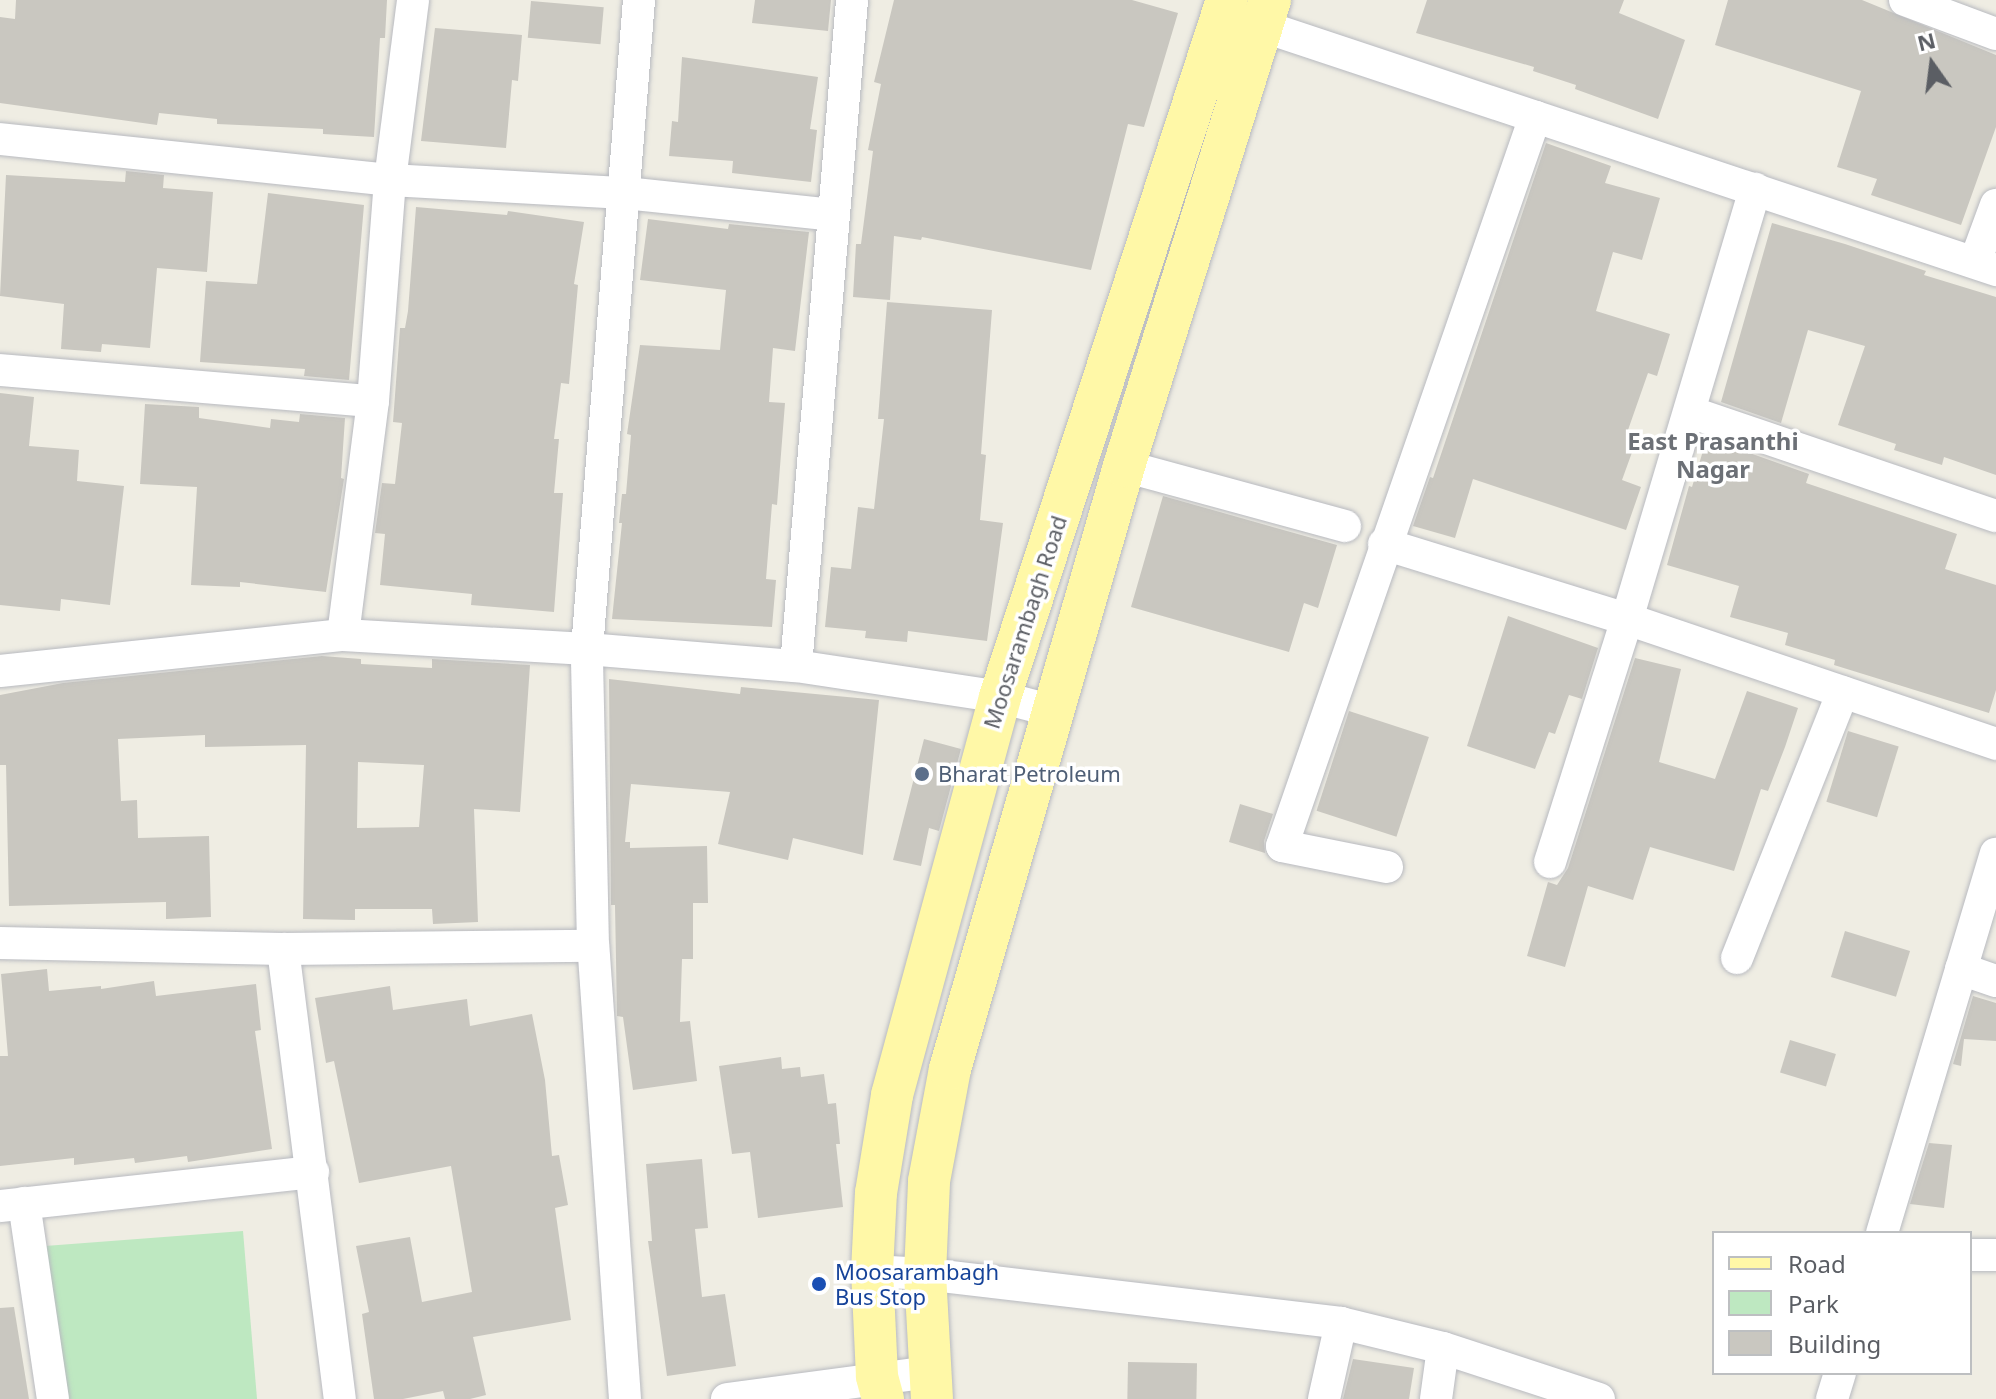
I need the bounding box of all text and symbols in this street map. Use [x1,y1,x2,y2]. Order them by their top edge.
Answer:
north arrow [1892,24,1972,104]
text: N [1914,24,1938,57]
district label: East Prasanthi Nagar [1627,427,1799,483]
street label: Moosarambagh Road [978,512,1072,732]
place label: Bharat Petroleum [938,761,1121,787]
marker: Bharat Petroleum [913,765,931,783]
legend [1712,1231,1972,1375]
text: Road [1788,1247,1846,1280]
place label: Moosarambagh Bus Stop [835,1258,999,1310]
marker: Moosarambagh Bus Stop [810,1275,828,1293]
text: Park [1788,1287,1839,1320]
text: Building [1788,1327,1881,1360]

